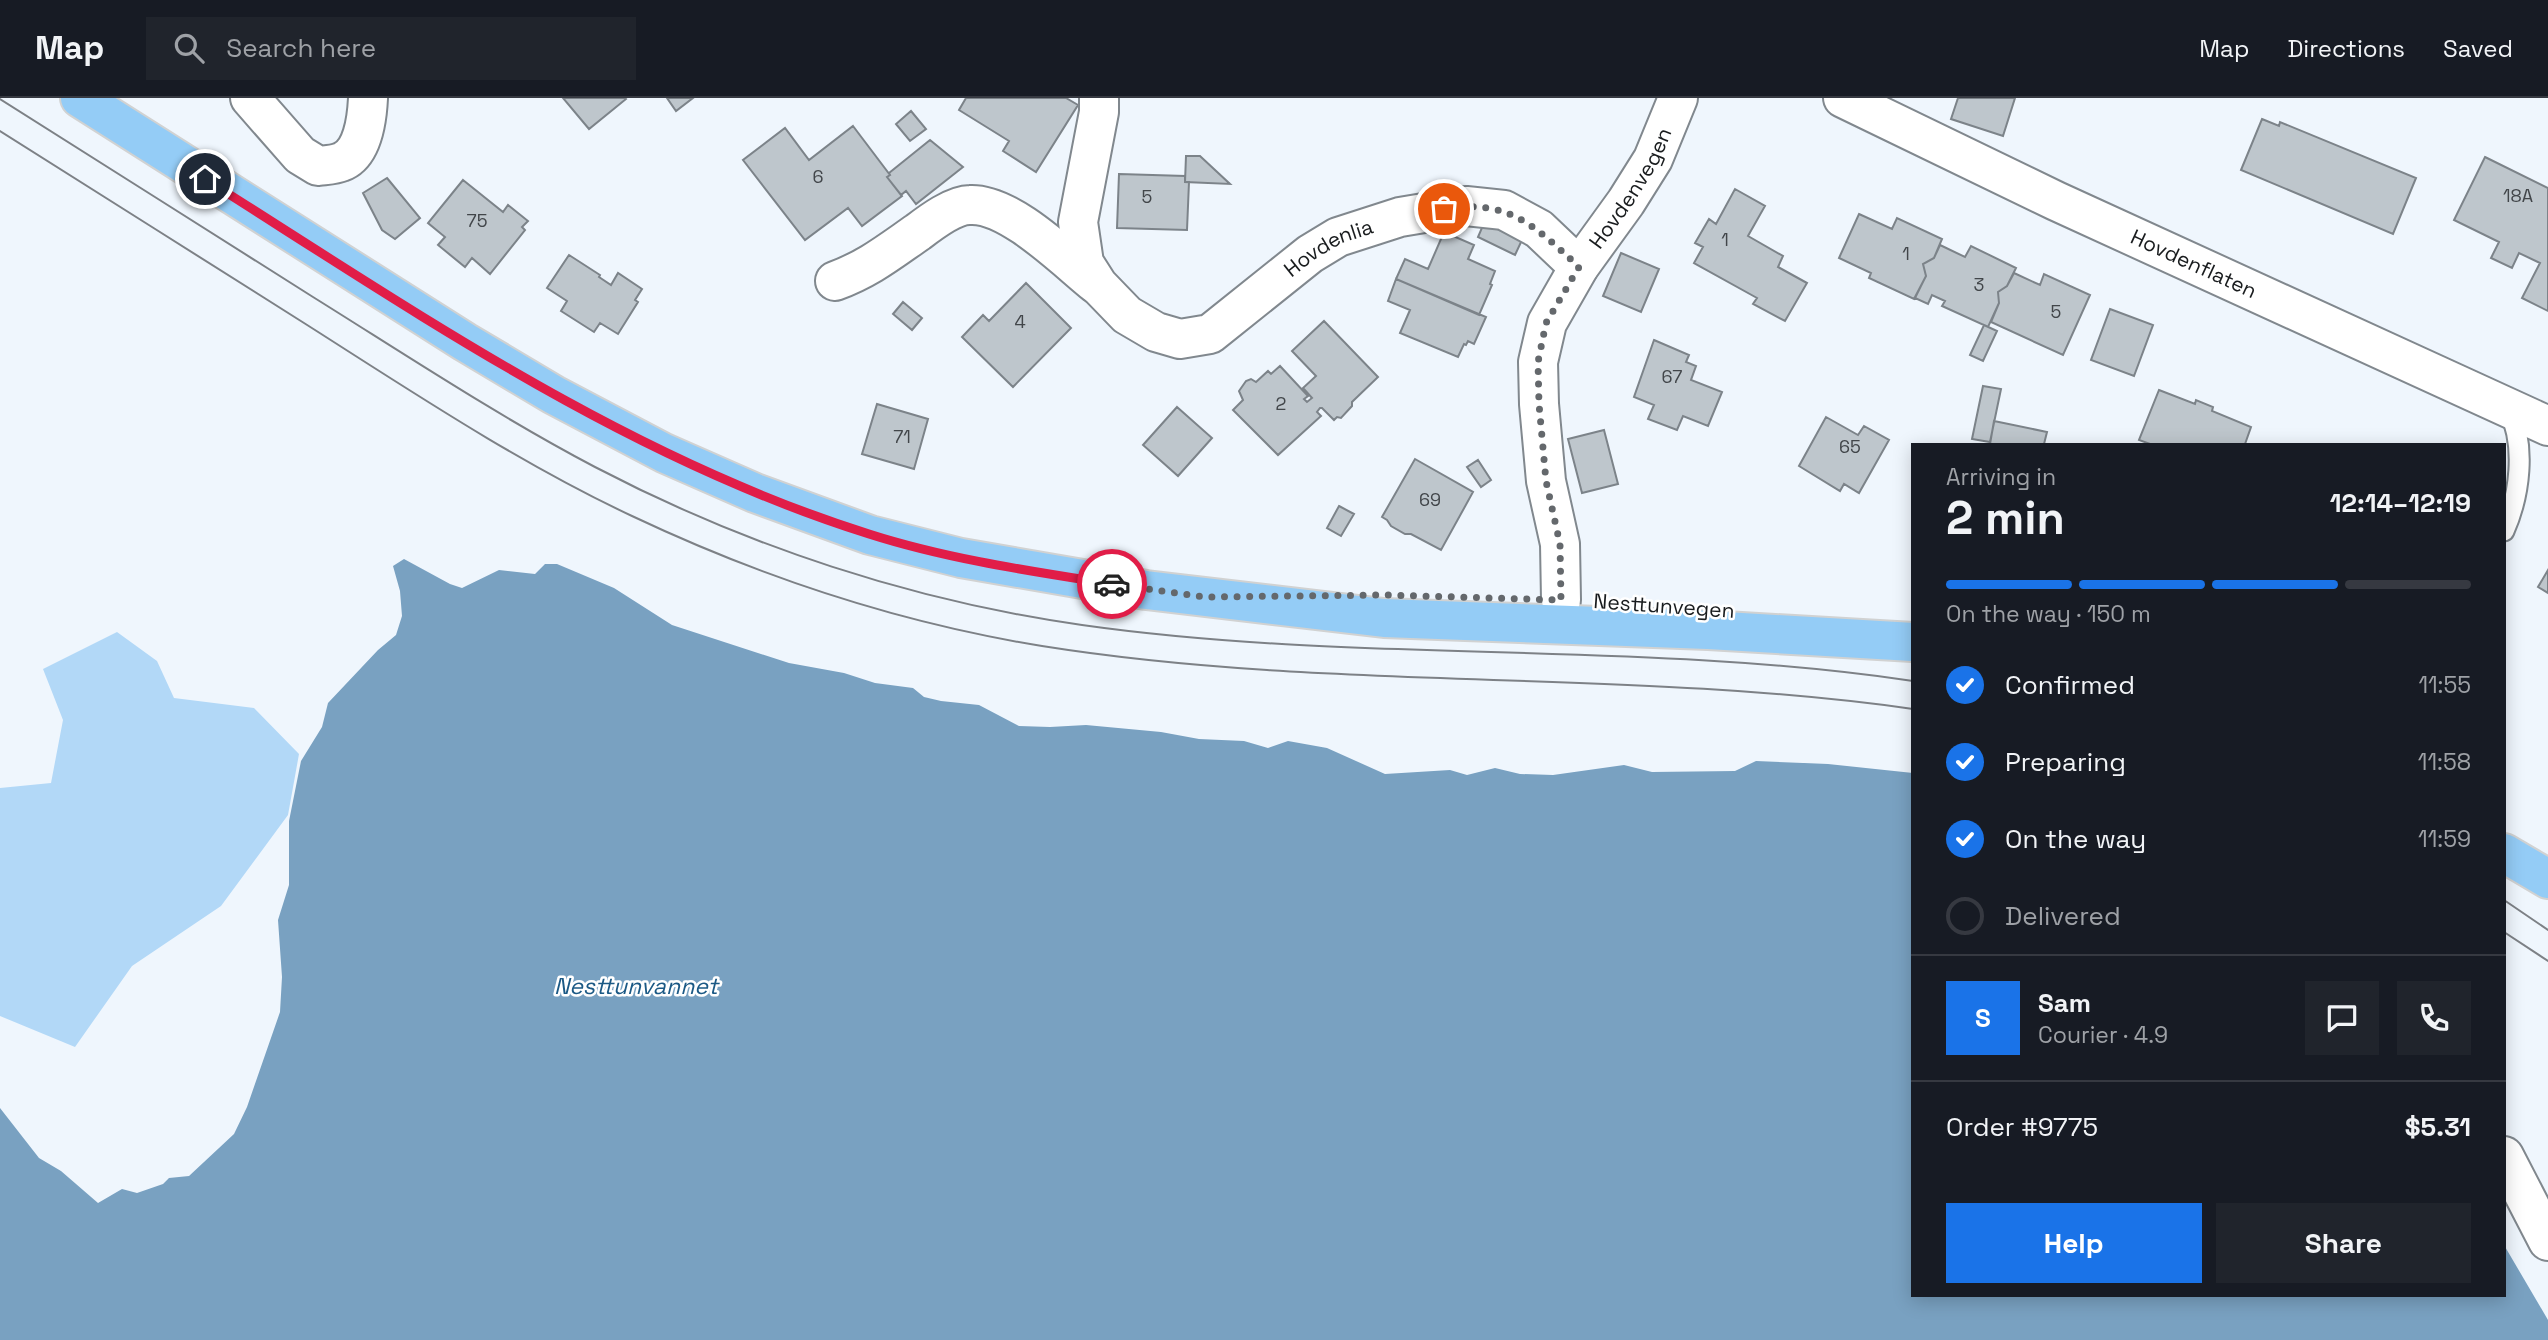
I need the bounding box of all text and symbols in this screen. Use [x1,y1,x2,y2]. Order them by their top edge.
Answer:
search box [146,17,636,80]
text: Map [35,27,104,69]
icon: search [170,29,208,67]
text: Search here [226,31,376,65]
text: Map [2199,33,2249,64]
text: Directions [2287,33,2405,64]
text: Saved [2443,33,2513,64]
street label: Hovdenvegen [1583,124,1677,254]
pin [175,149,235,209]
icon: home [186,160,224,198]
house number: 6 [812,165,824,188]
pin [1414,179,1474,239]
house number: 18A [2503,184,2533,207]
house number: 5 [1142,185,1152,208]
icon: bag [1425,190,1463,228]
house number: 75 [467,209,487,232]
street label: Hovdenlia [1278,213,1376,283]
street label: Hovdenflaten [2127,223,2261,304]
house number: 1 [1721,228,1729,251]
house number: 1 [1902,242,1910,265]
house number: 3 [1974,273,1984,296]
house number: 5 [2051,300,2061,323]
house number: 4 [1014,310,1026,333]
house number: 67 [1662,365,1682,388]
house number: 2 [1276,392,1286,415]
house number: 71 [893,425,911,448]
house number: 65 [1839,435,1861,458]
text: Arriving in [1946,462,2056,492]
text: 12:14–12:19 [2330,486,2471,520]
house number: 69 [1419,488,1441,511]
text: 2 min [1946,489,2065,547]
courier [1077,549,1147,619]
icon: car [1093,565,1131,603]
street label: Nesttunvegen [1593,587,1735,624]
text: On the way · 150 m [1946,599,2151,629]
icon: check [1946,666,1984,704]
text: Confirmed [2005,668,2135,702]
text: 11:55 [2418,670,2471,700]
icon: check [1946,743,1984,781]
text: Preparing [2005,745,2126,779]
text: 11:58 [2418,747,2471,777]
icon: check [1946,820,1984,858]
text: On the way [2005,822,2146,856]
text: 11:59 [2418,824,2471,854]
text: Delivered [2005,899,2121,933]
water label: Nesttunvannet [554,971,720,1001]
button: chat [2305,981,2379,1055]
button: phone [2397,981,2471,1055]
text: Sam [2038,986,2091,1020]
text: S [1975,1001,1991,1035]
text: Courier · 4.9 [2038,1020,2168,1050]
text: Order #9775 [1946,1110,2098,1144]
text: $5.31 [2405,1110,2471,1144]
button: Help [1946,1203,2202,1283]
button: Share [2216,1203,2471,1283]

